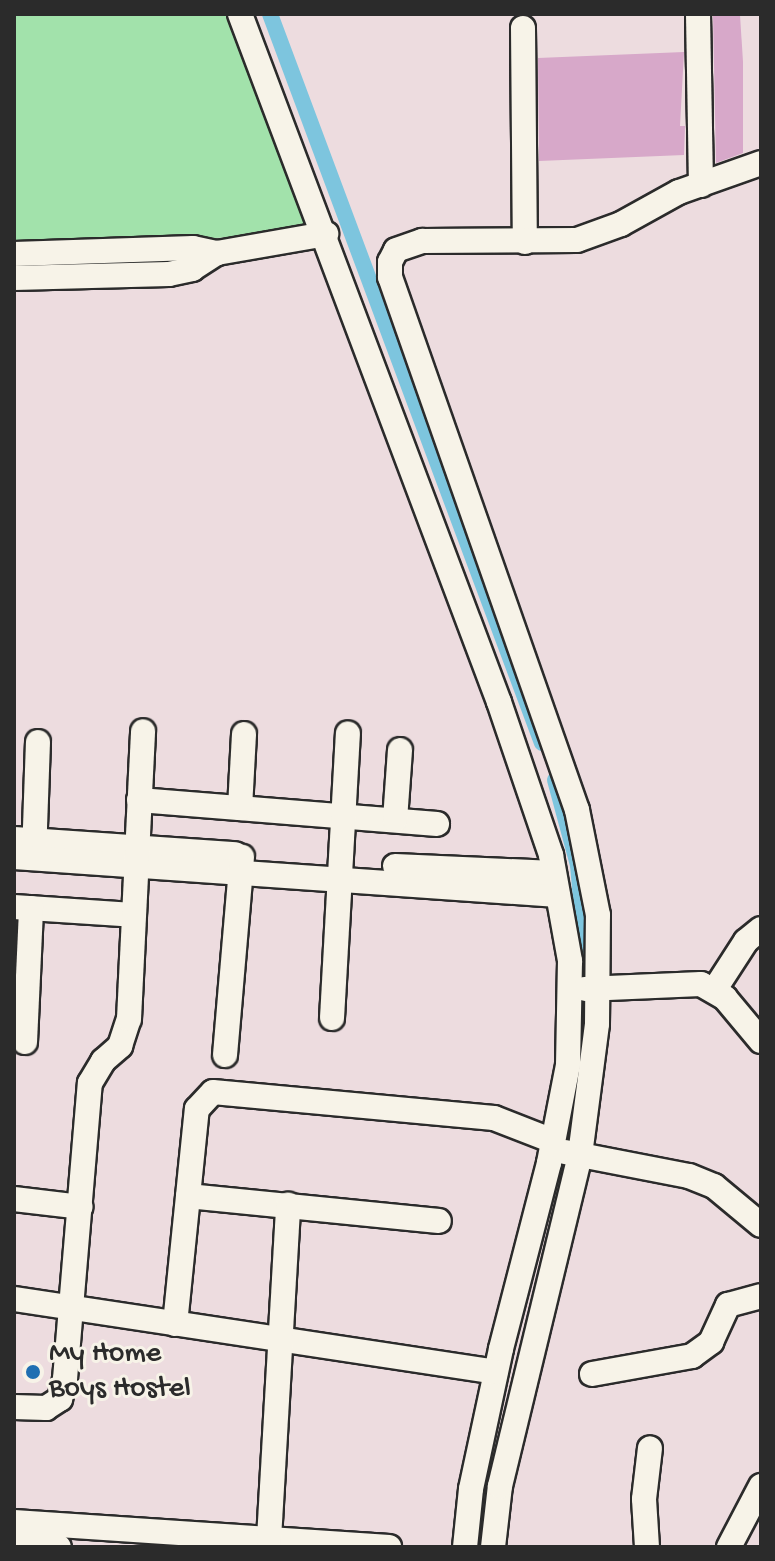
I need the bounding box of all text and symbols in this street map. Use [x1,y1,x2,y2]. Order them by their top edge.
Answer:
place label: My Home Boys Hostel [49,1337,191,1408]
marker: My Home Boys Hostel [24,1363,42,1381]

